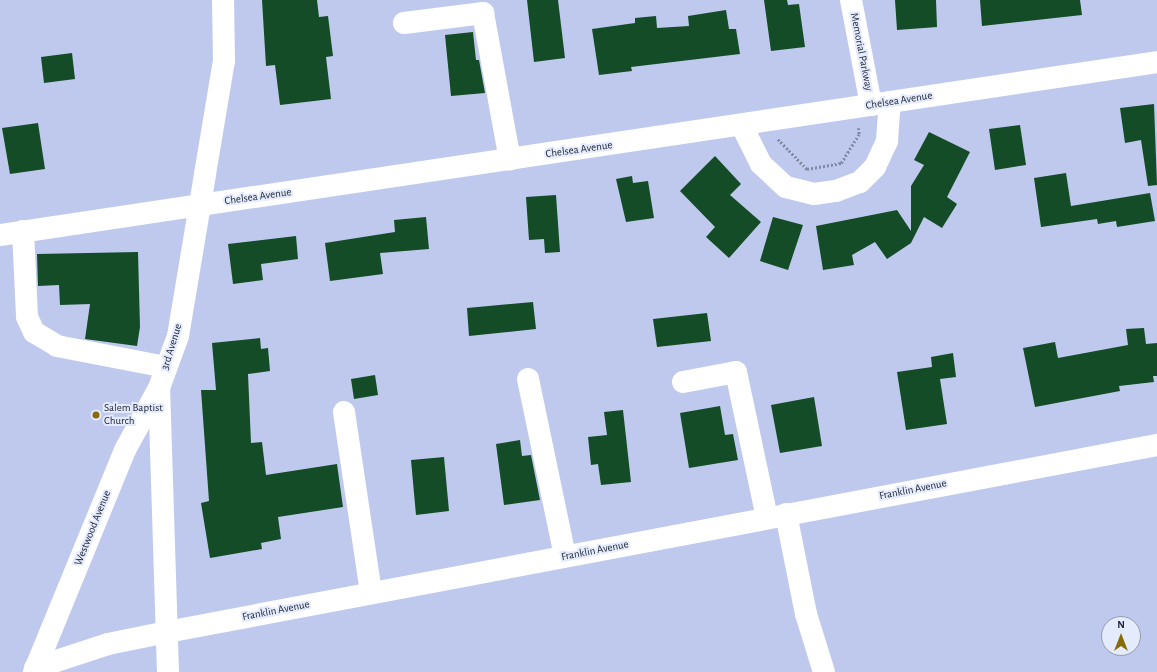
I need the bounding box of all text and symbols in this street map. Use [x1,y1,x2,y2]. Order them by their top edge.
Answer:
street label: Memorial Parkway [847,12,875,92]
street label: Chelsea Avenue [865,89,933,113]
street label: Chelsea Avenue [545,139,613,161]
street label: Chelsea Avenue [224,186,292,208]
street label: 3rd Avenue [159,322,185,372]
place label: Salem Baptist Church [104,402,163,428]
marker: Salem Baptist Church [91,410,101,420]
street label: Franklin Avenue [878,477,948,503]
street label: Westwood Avenue [72,489,114,567]
street label: Franklin Avenue [560,538,630,564]
street label: Franklin Avenue [241,598,311,624]
north arrow [1101,616,1141,656]
text: N [1117,619,1125,630]

